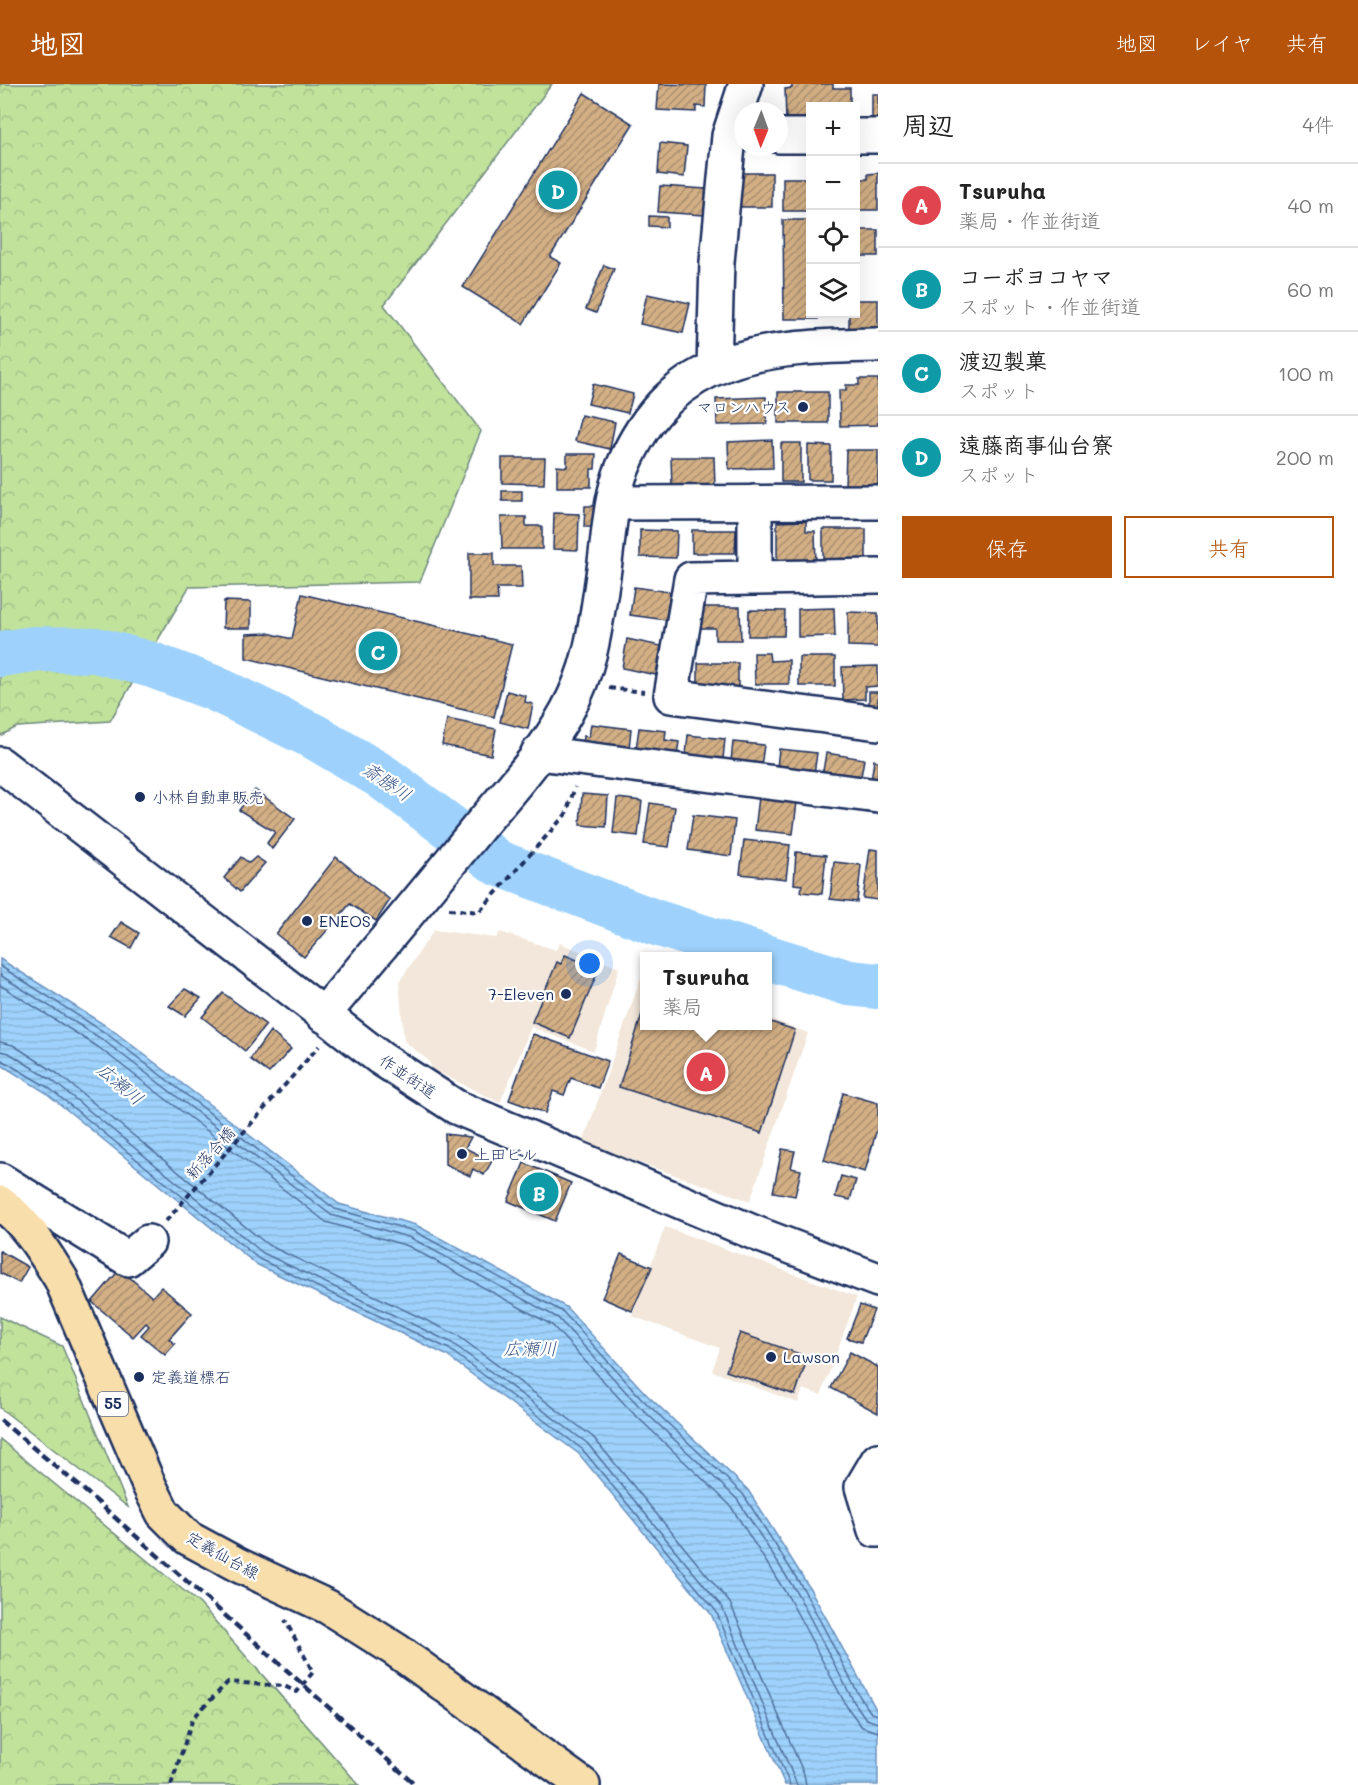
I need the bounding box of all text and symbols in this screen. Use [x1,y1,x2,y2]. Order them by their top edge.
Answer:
text: 地図 [30,25,86,61]
text: 地図 [1116,29,1158,56]
text: レイヤ [1191,29,1253,56]
text: 共有 [1286,29,1328,56]
north arrow [734,102,788,156]
map controls [806,102,860,318]
button: + [806,102,860,156]
text: 周辺 [902,108,954,142]
text: 4件 [1302,111,1334,137]
button: − [806,156,860,210]
pin: D [538,168,578,212]
text: Tsuruha [959,176,1046,205]
text: A [915,192,928,218]
text: 40 m [1288,192,1334,218]
text: 薬局 · 作並街道 [959,207,1101,233]
button: locate [806,210,860,264]
text: コーポヨコヤマ [959,262,1113,291]
button: layers [806,264,860,318]
text: B [915,276,928,302]
text: 60 m [1287,276,1334,302]
text: スポット · 作並街道 [959,293,1141,319]
text: 渡辺製菓 [959,346,1047,375]
text: C [914,360,929,386]
text: 100 m [1278,360,1334,386]
text: スポット [959,377,1039,403]
place label: マロンハウス [697,396,791,417]
marker: マロンハウス [796,400,810,414]
text: 遠藤商事仙台寮 [959,430,1113,459]
text: D [914,444,929,470]
text: 200 m [1276,444,1334,470]
text: スポット [959,461,1039,487]
button: 保存 [902,516,1112,578]
button: 共有 [1124,516,1334,578]
pin: C [358,628,398,674]
water label: 斎勝川 [358,756,417,806]
place label: 小林自動車販売 [152,786,264,807]
marker: 小林自動車販売 [133,790,147,804]
place label: ENEOS [319,910,371,931]
marker: ENEOS [300,914,314,928]
your location [575,949,604,978]
popup [640,952,772,1030]
text: Tsuruha [662,962,750,991]
place label: 7-Eleven [488,983,554,1004]
marker: 7-Eleven [559,987,573,1001]
text: 薬局 [662,993,702,1019]
street label: 作並街道 [376,1049,441,1102]
pin: A [686,1050,726,1094]
water label: 広瀬川 [92,1057,149,1110]
street label: 新落合橋 [180,1122,239,1183]
place label: 上田ビル [474,1143,538,1164]
marker: 上田ビル [455,1147,469,1161]
pin: B [520,1170,558,1214]
water label: 広瀬川 [503,1336,557,1360]
place label: Lawson [783,1346,840,1367]
marker: Lawson [764,1350,778,1364]
place label: 定義道標石 [151,1366,231,1387]
marker: 定義道標石 [132,1370,146,1384]
road number: 55 [98,1392,128,1416]
street label: 定義仙台線 [183,1526,263,1583]

